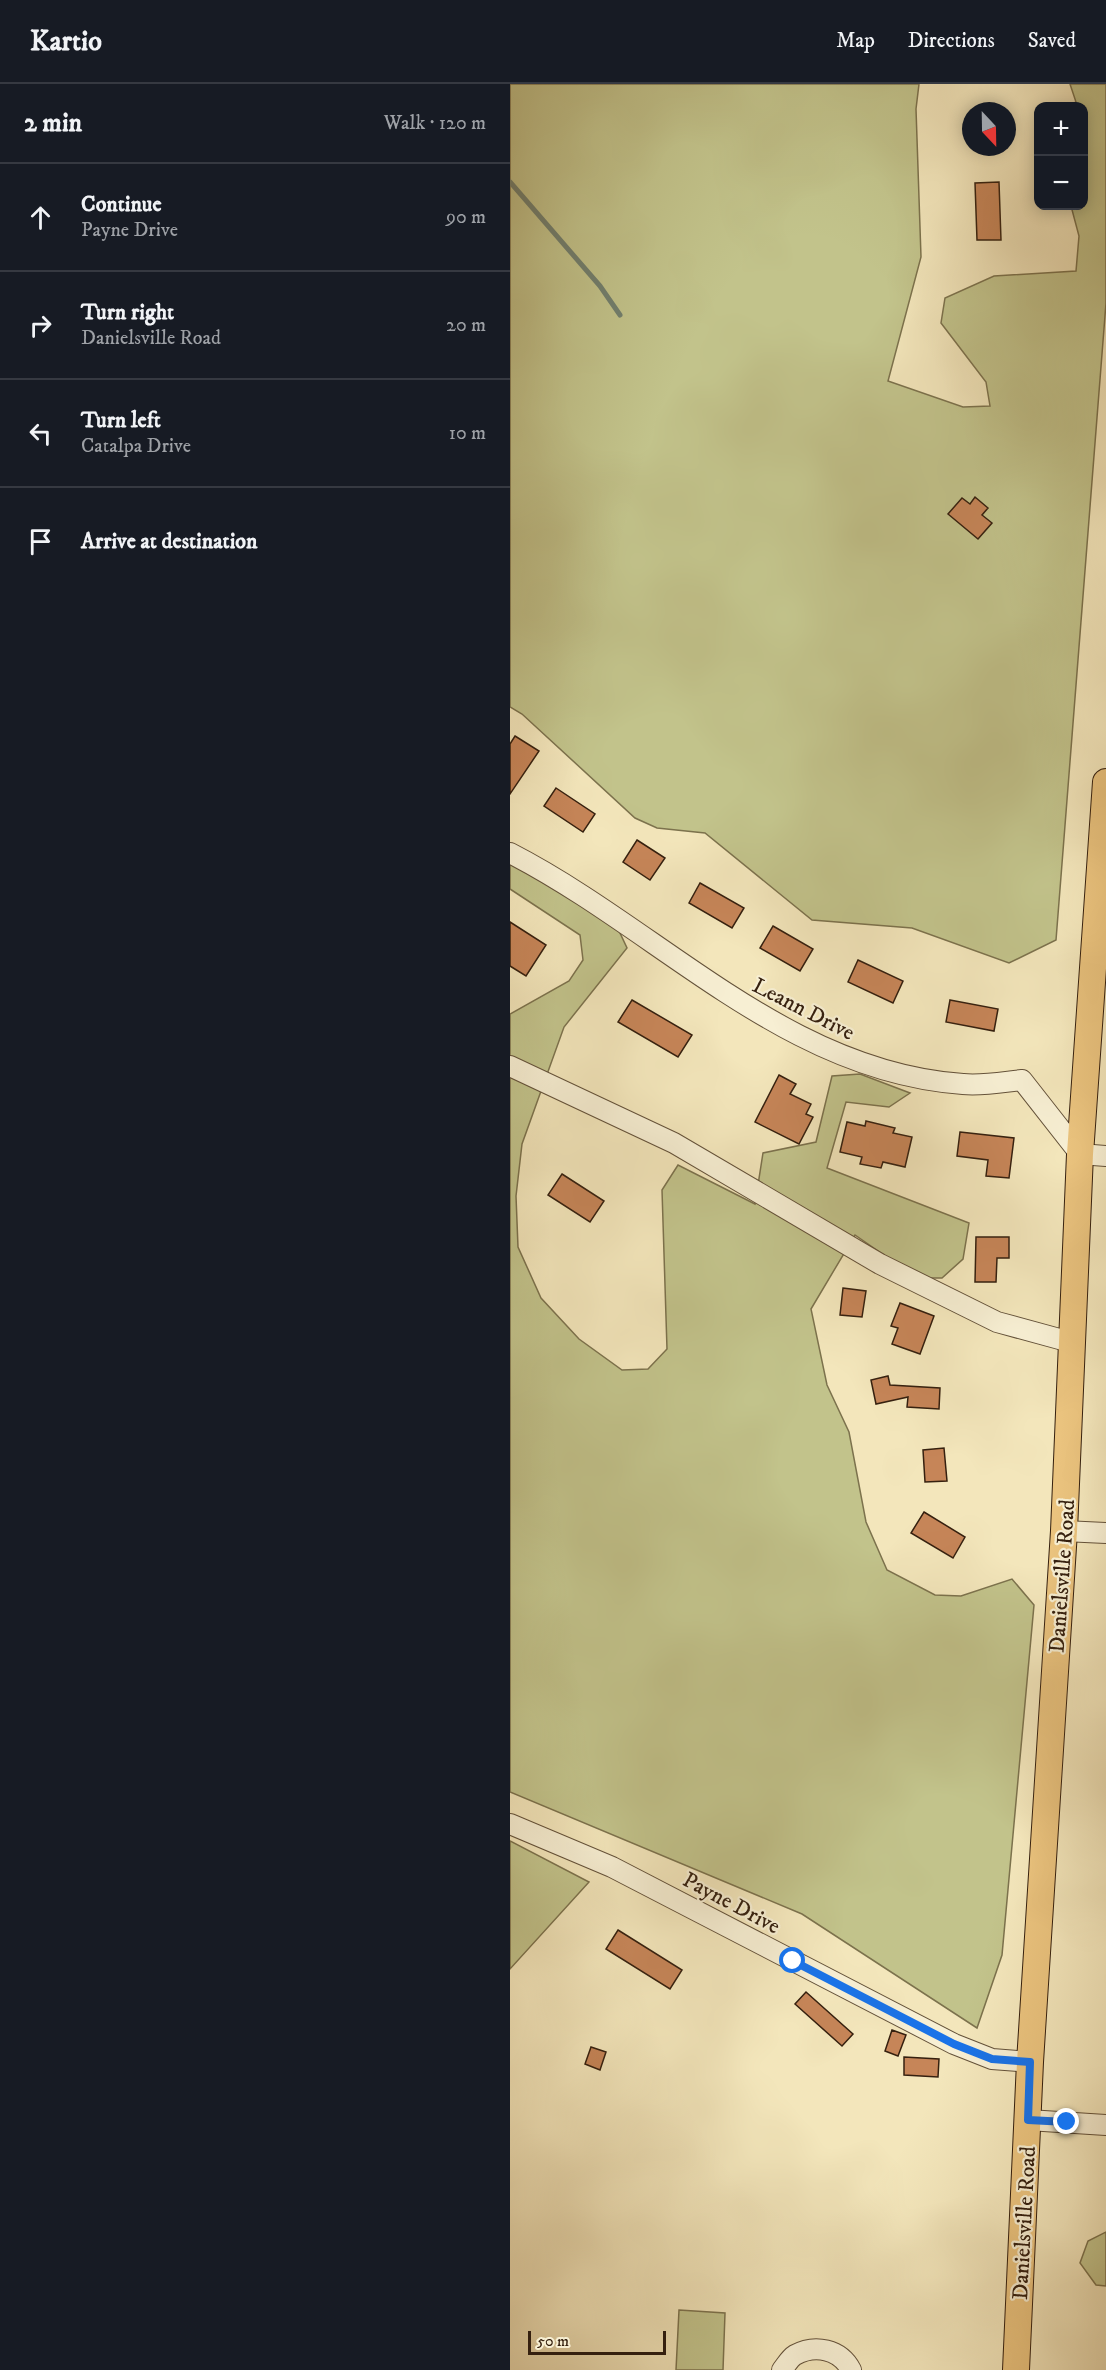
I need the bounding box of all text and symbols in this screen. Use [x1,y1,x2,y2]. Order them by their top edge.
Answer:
text: Kartio [30,24,102,59]
text: Map [836,28,875,54]
text: Directions [908,28,995,54]
text: Saved [1028,28,1076,54]
north arrow [962,102,1016,156]
map controls [1034,102,1088,210]
button: + [1034,102,1088,156]
text: 2 min [24,107,82,140]
text: Walk · 120 m [384,111,486,136]
button: − [1034,156,1088,210]
text: Continue [81,191,162,218]
icon: ahead [24,201,57,234]
text: 90 m [446,205,486,230]
text: Payne Drive [81,218,178,243]
text: Turn right [81,299,174,326]
icon: right [24,309,57,342]
text: 20 m [446,313,486,338]
text: Danielsville Road [81,326,221,351]
text: Turn left [81,407,161,434]
icon: left [24,417,57,450]
text: 10 m [449,421,486,446]
text: Catalpa Drive [81,434,191,459]
icon: arrive [24,525,57,558]
text: Arrive at destination [81,528,258,555]
street label: Leann Drive [748,972,859,1047]
street label: Danielsville Road [1044,1498,1081,1654]
street label: Payne Drive [678,1866,785,1940]
route start [779,1947,805,1973]
route end [1053,2108,1079,2134]
street label: Danielsville Road [1007,2146,1042,2301]
scale bar [528,2328,666,2356]
text: 50 m [537,2331,569,2351]

